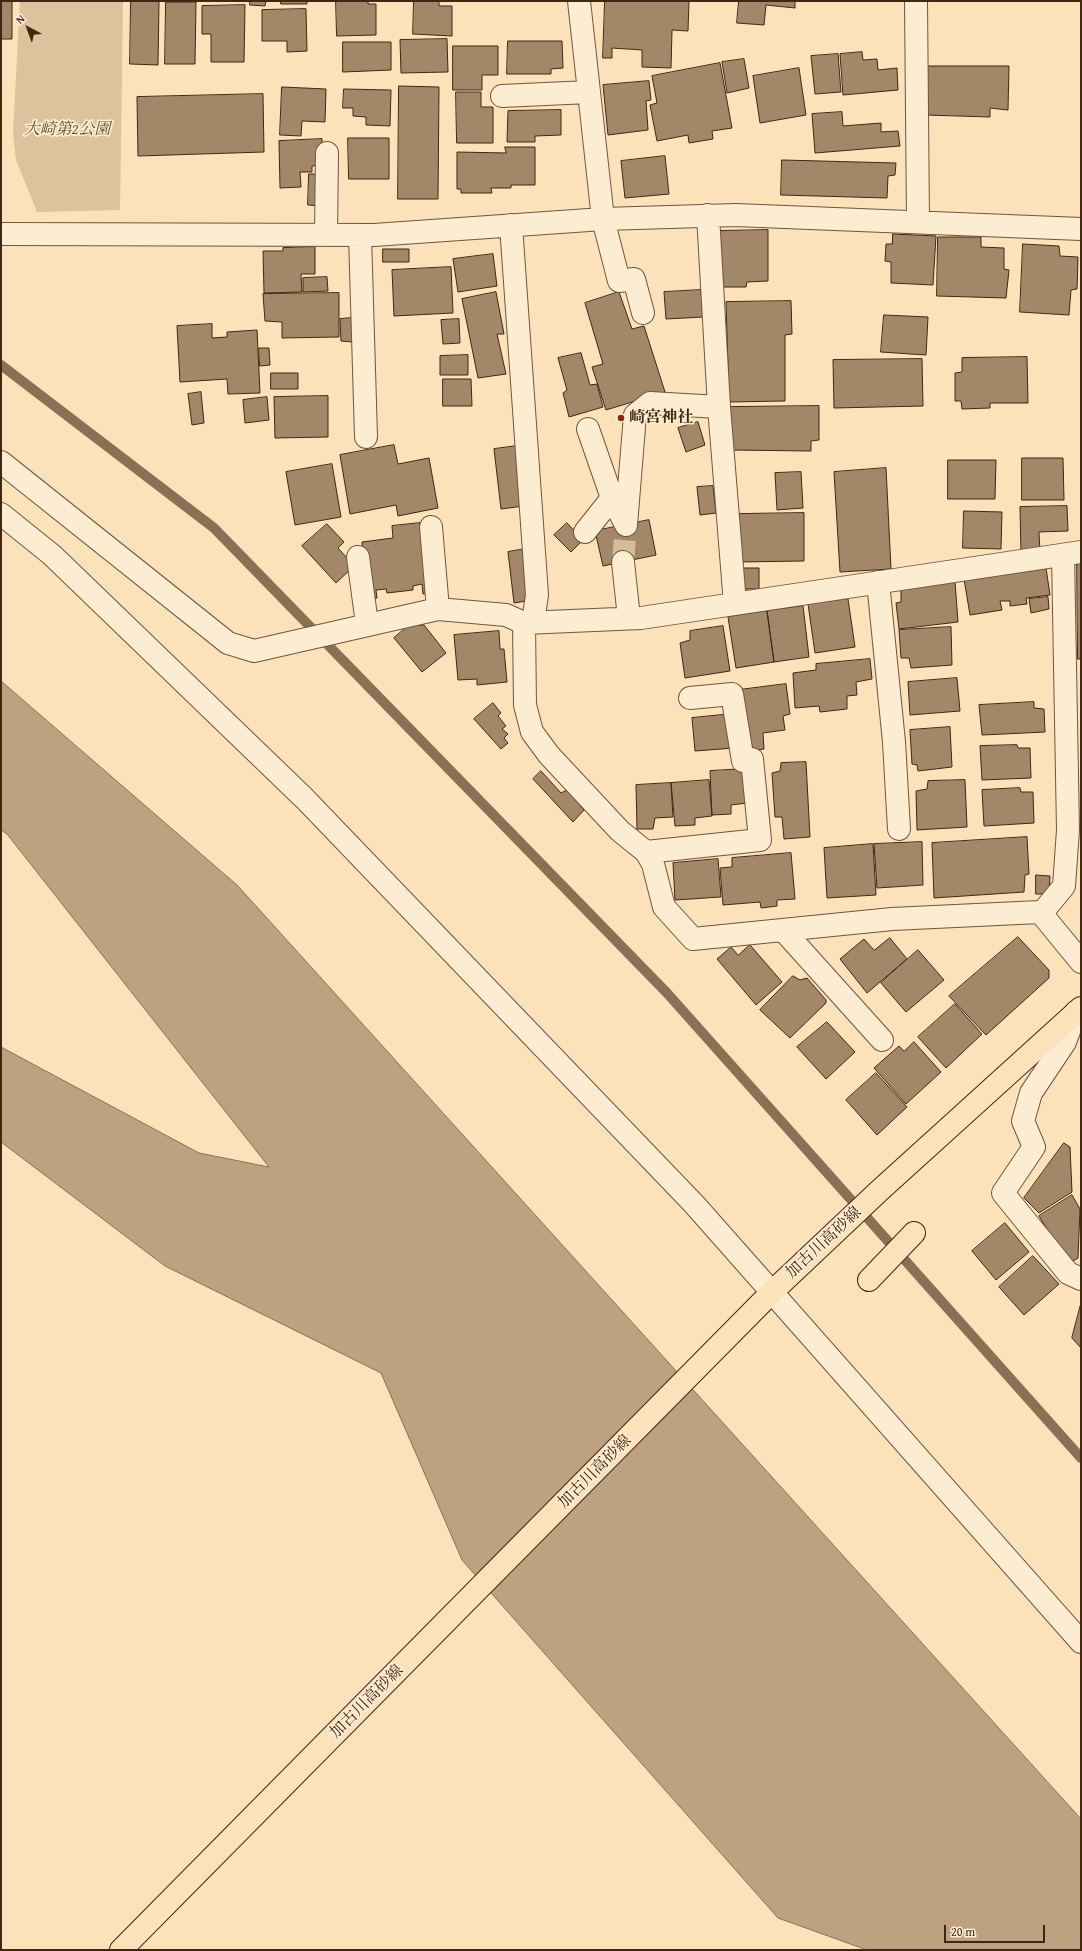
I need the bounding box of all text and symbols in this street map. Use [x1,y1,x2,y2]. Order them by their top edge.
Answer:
north arrow [8,8,48,48]
text: N [12,10,28,27]
park label: 大崎第2公園 [24,120,110,140]
place label: 崎宮神社 [629,408,693,428]
marker: 崎宮神社 [616,413,626,423]
street label: 加古川高砂線 [782,1203,866,1283]
street label: 加古川高砂線 [554,1431,636,1513]
street label: 加古川高砂線 [326,1661,408,1743]
scale bar [946,1917,1047,1943]
text: 20 m [951,1923,975,1940]

